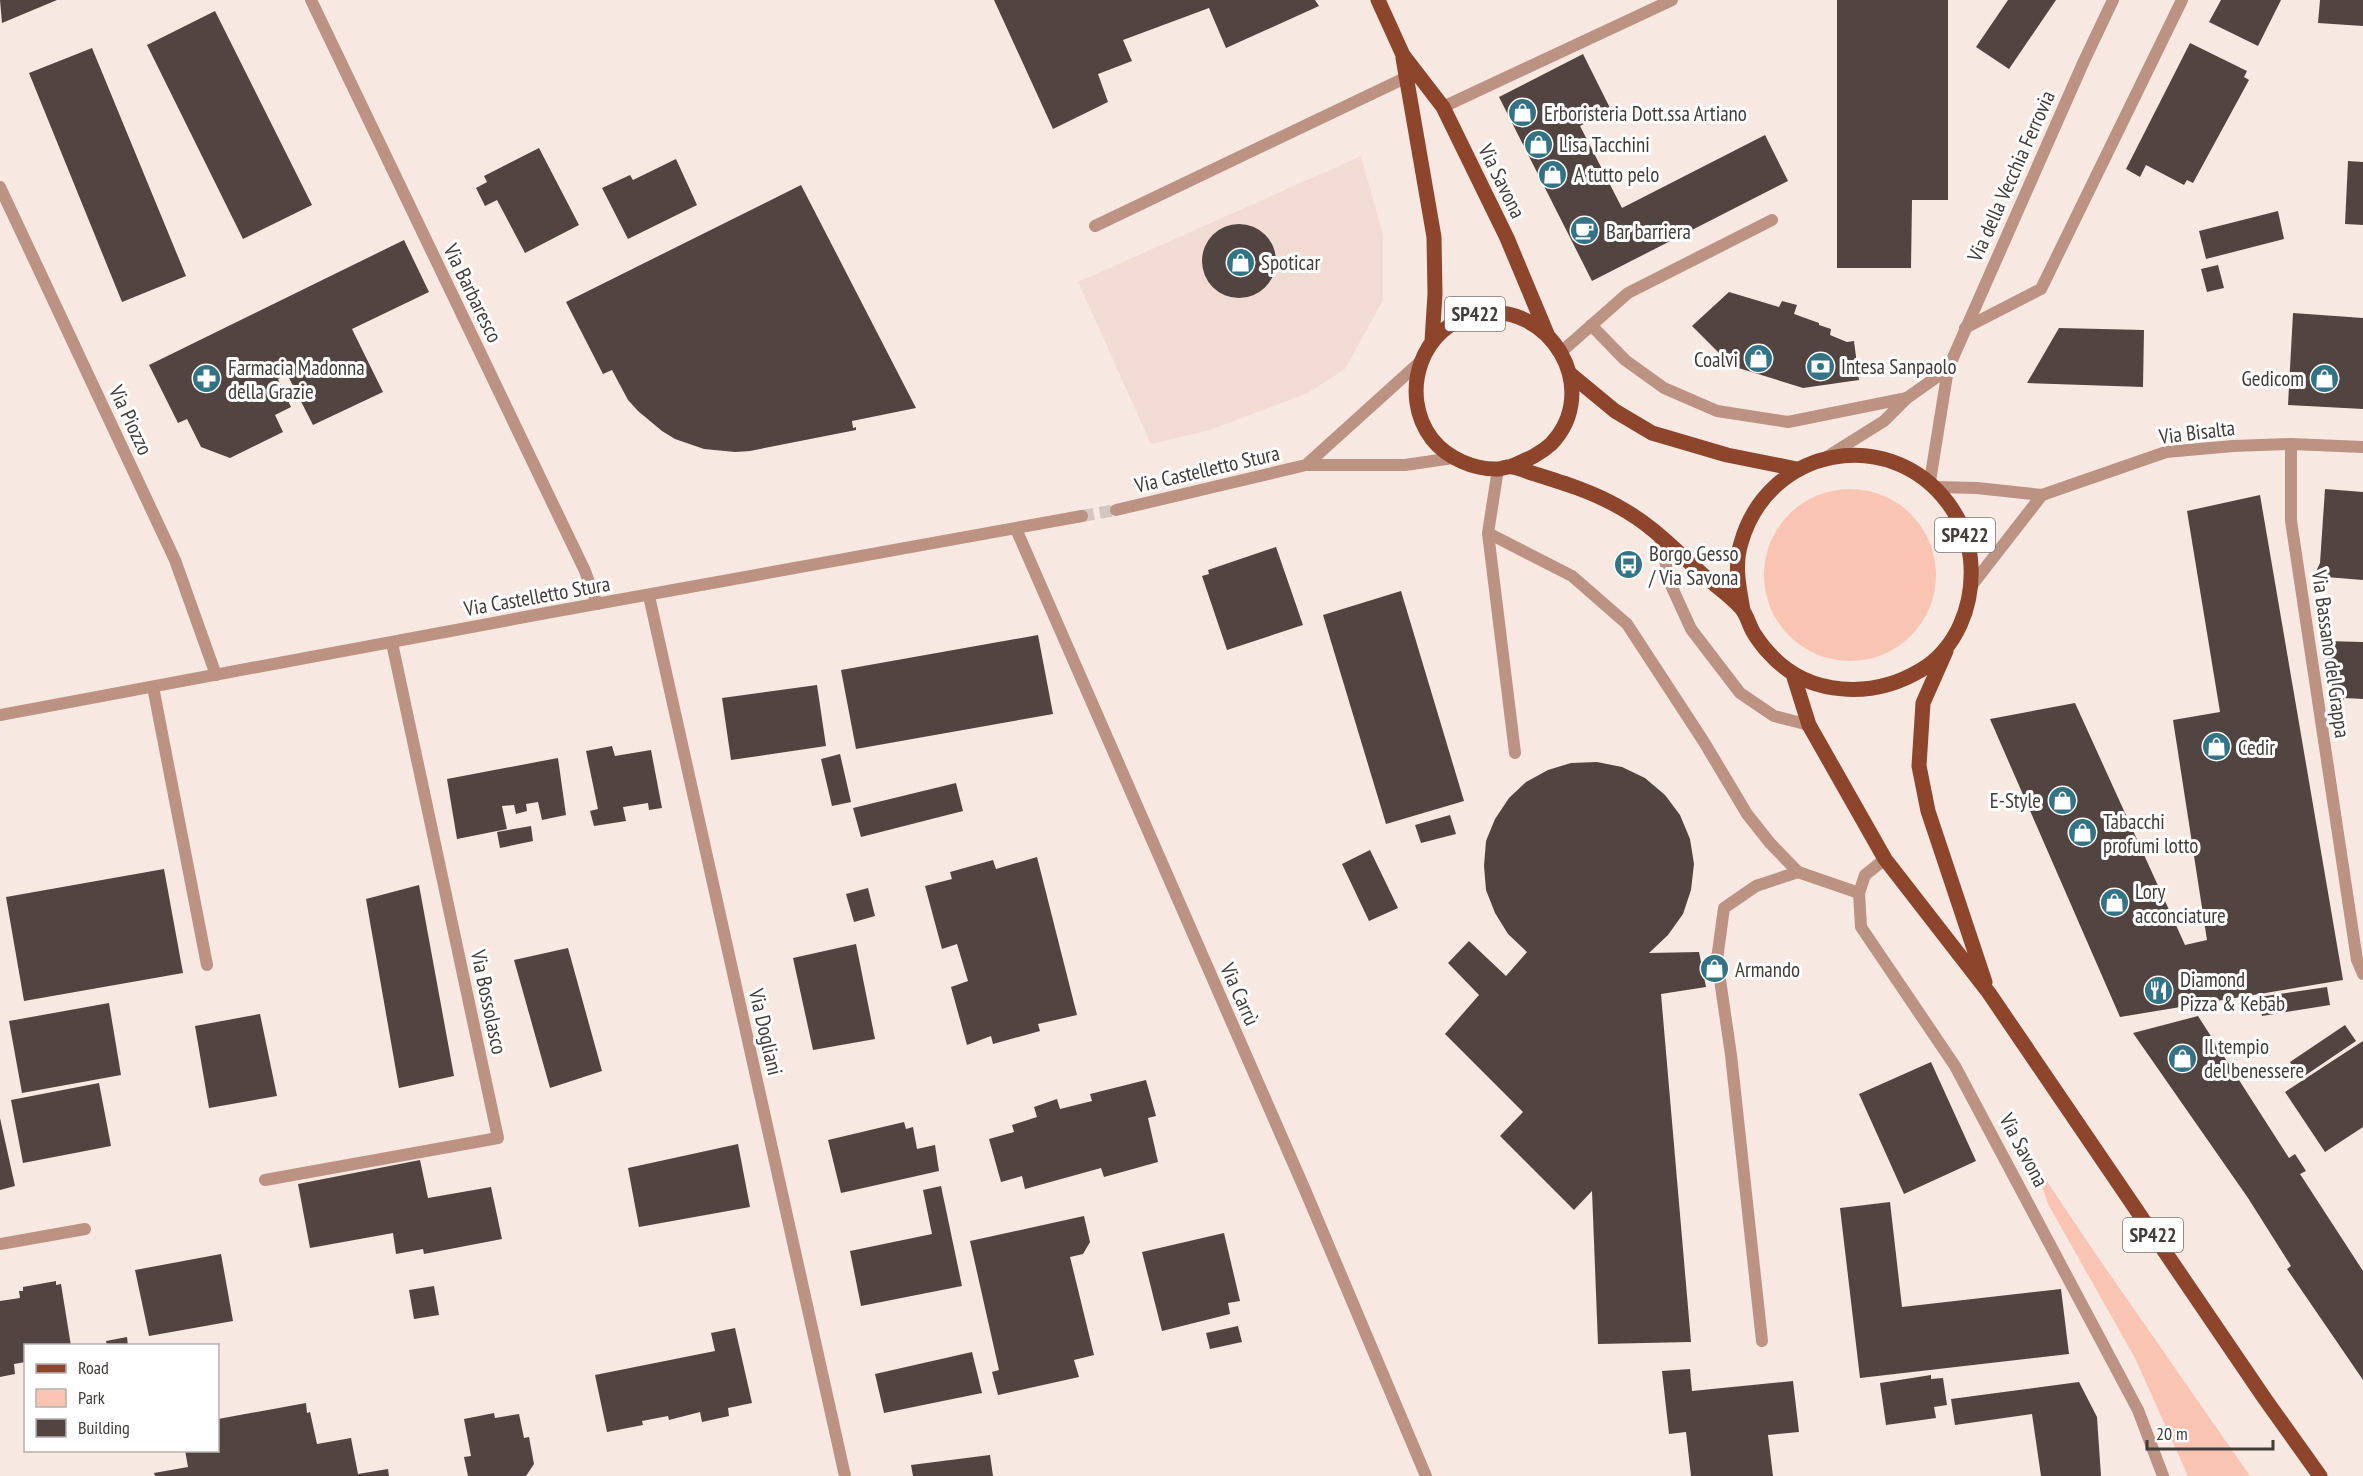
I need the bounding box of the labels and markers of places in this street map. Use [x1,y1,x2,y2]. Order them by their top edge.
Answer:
shop icon: Erboristeria Dott.ssa Artiano [1507,97,1539,129]
place label: Erboristeria Dott.ssa Artiano [1544,100,1747,127]
shop icon: Lisa Tacchini [1522,128,1554,160]
place label: Lisa Tacchini [1559,131,1650,158]
shop icon: A tutto pelo [1537,158,1569,190]
place label: A tutto pelo [1574,161,1659,188]
cafe icon: Bar barriera [1569,215,1601,247]
place label: Bar barriera [1606,218,1691,245]
shop icon: Spoticar [1224,246,1256,278]
place label: Spoticar [1261,249,1320,276]
shop icon: Coalvi [1743,343,1775,375]
place label: Coalvi [1694,346,1738,373]
bank icon: Intesa Sanpaolo [1804,350,1836,382]
place label: Intesa Sanpaolo [1841,353,1957,380]
place label: Farmacia Madonna della Grazie [228,354,365,405]
shop icon: Gedicom [2309,362,2341,394]
pharmacy icon: Farmacia Madonna della Grazie [191,363,223,395]
place label: Gedicom [2241,365,2304,392]
place label: Borgo Gesso / Via Savona [1648,540,1739,591]
bus stop icon: Borgo Gesso / Via Savona [1612,549,1644,581]
shop icon: Cedir [2201,731,2233,763]
place label: Cedir [2238,734,2275,761]
shop icon: E-Style [2046,784,2078,816]
place label: E-Style [1990,787,2041,814]
place label: Tabacchi profumi lotto [2103,808,2198,859]
shop icon: Tabacchi profumi lotto [2066,817,2098,849]
place label: Lory acconciature [2135,878,2226,929]
shop icon: Lory acconciature [2098,887,2130,919]
shop icon: Armando [1698,953,1730,985]
place label: Armando [1735,956,1800,983]
place label: Diamond Pizza & Kebab [2180,966,2285,1017]
restaurant icon: Diamond Pizza & Kebab [2143,975,2175,1007]
place label: Il tempio del benessere [2204,1033,2304,1084]
shop icon: Il tempio del benessere [2167,1042,2199,1074]

